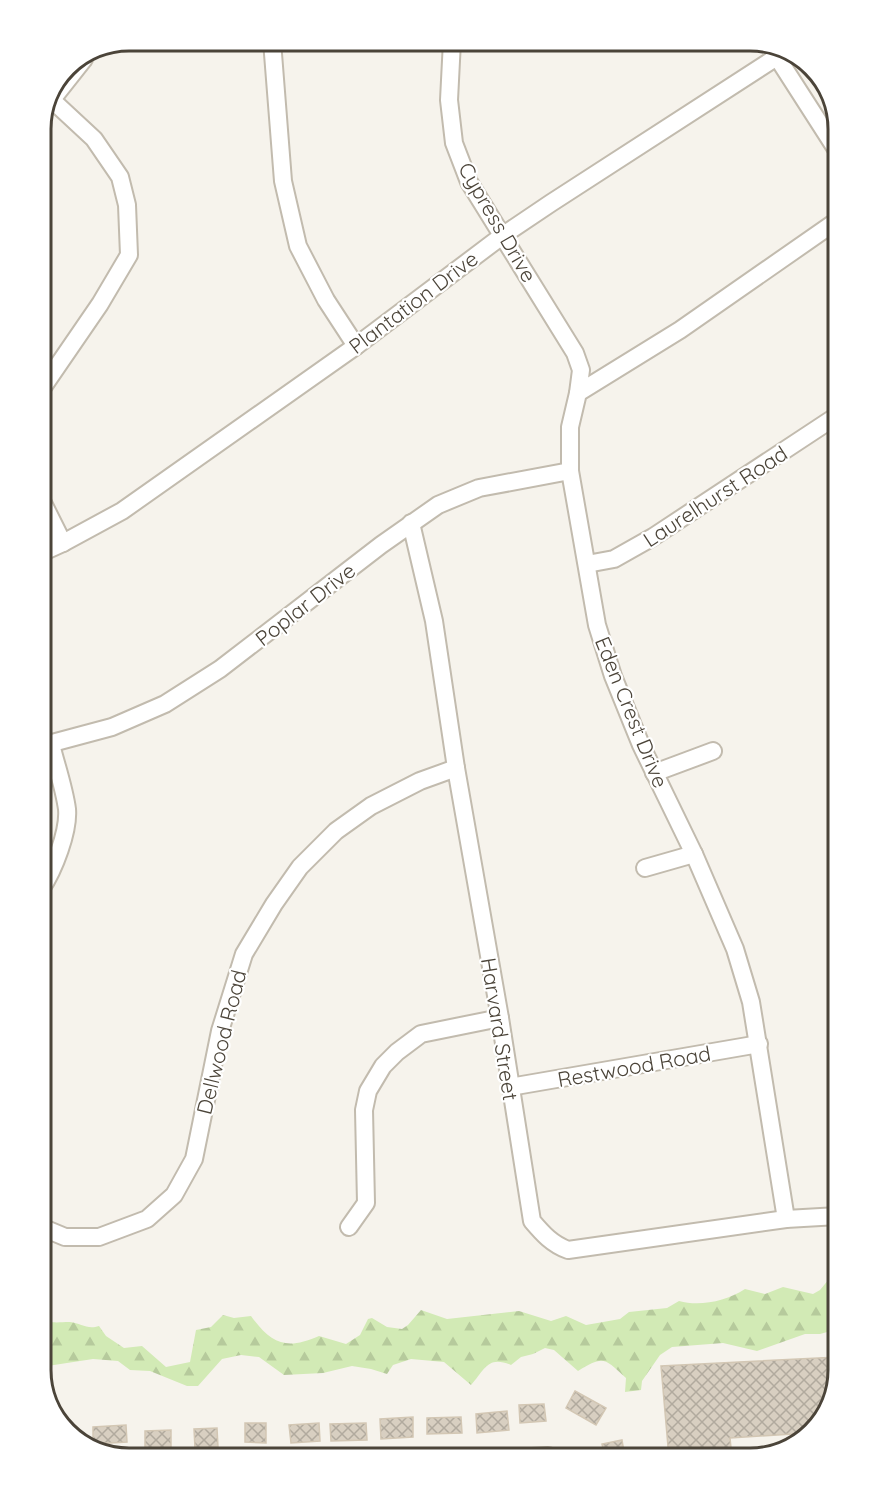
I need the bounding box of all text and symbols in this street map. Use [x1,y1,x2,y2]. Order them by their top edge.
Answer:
street label: Cypress Drive [453,158,543,286]
street label: Plantation Drive [343,245,483,359]
street label: Laurelhurst Road [638,440,792,552]
street label: Poplar Drive [250,557,360,651]
street label: Eden Crest Drive [590,633,674,791]
street label: Harvard Street [476,956,524,1102]
street label: Dellwood Road [190,967,252,1117]
street label: Restwood Road [555,1040,713,1092]

